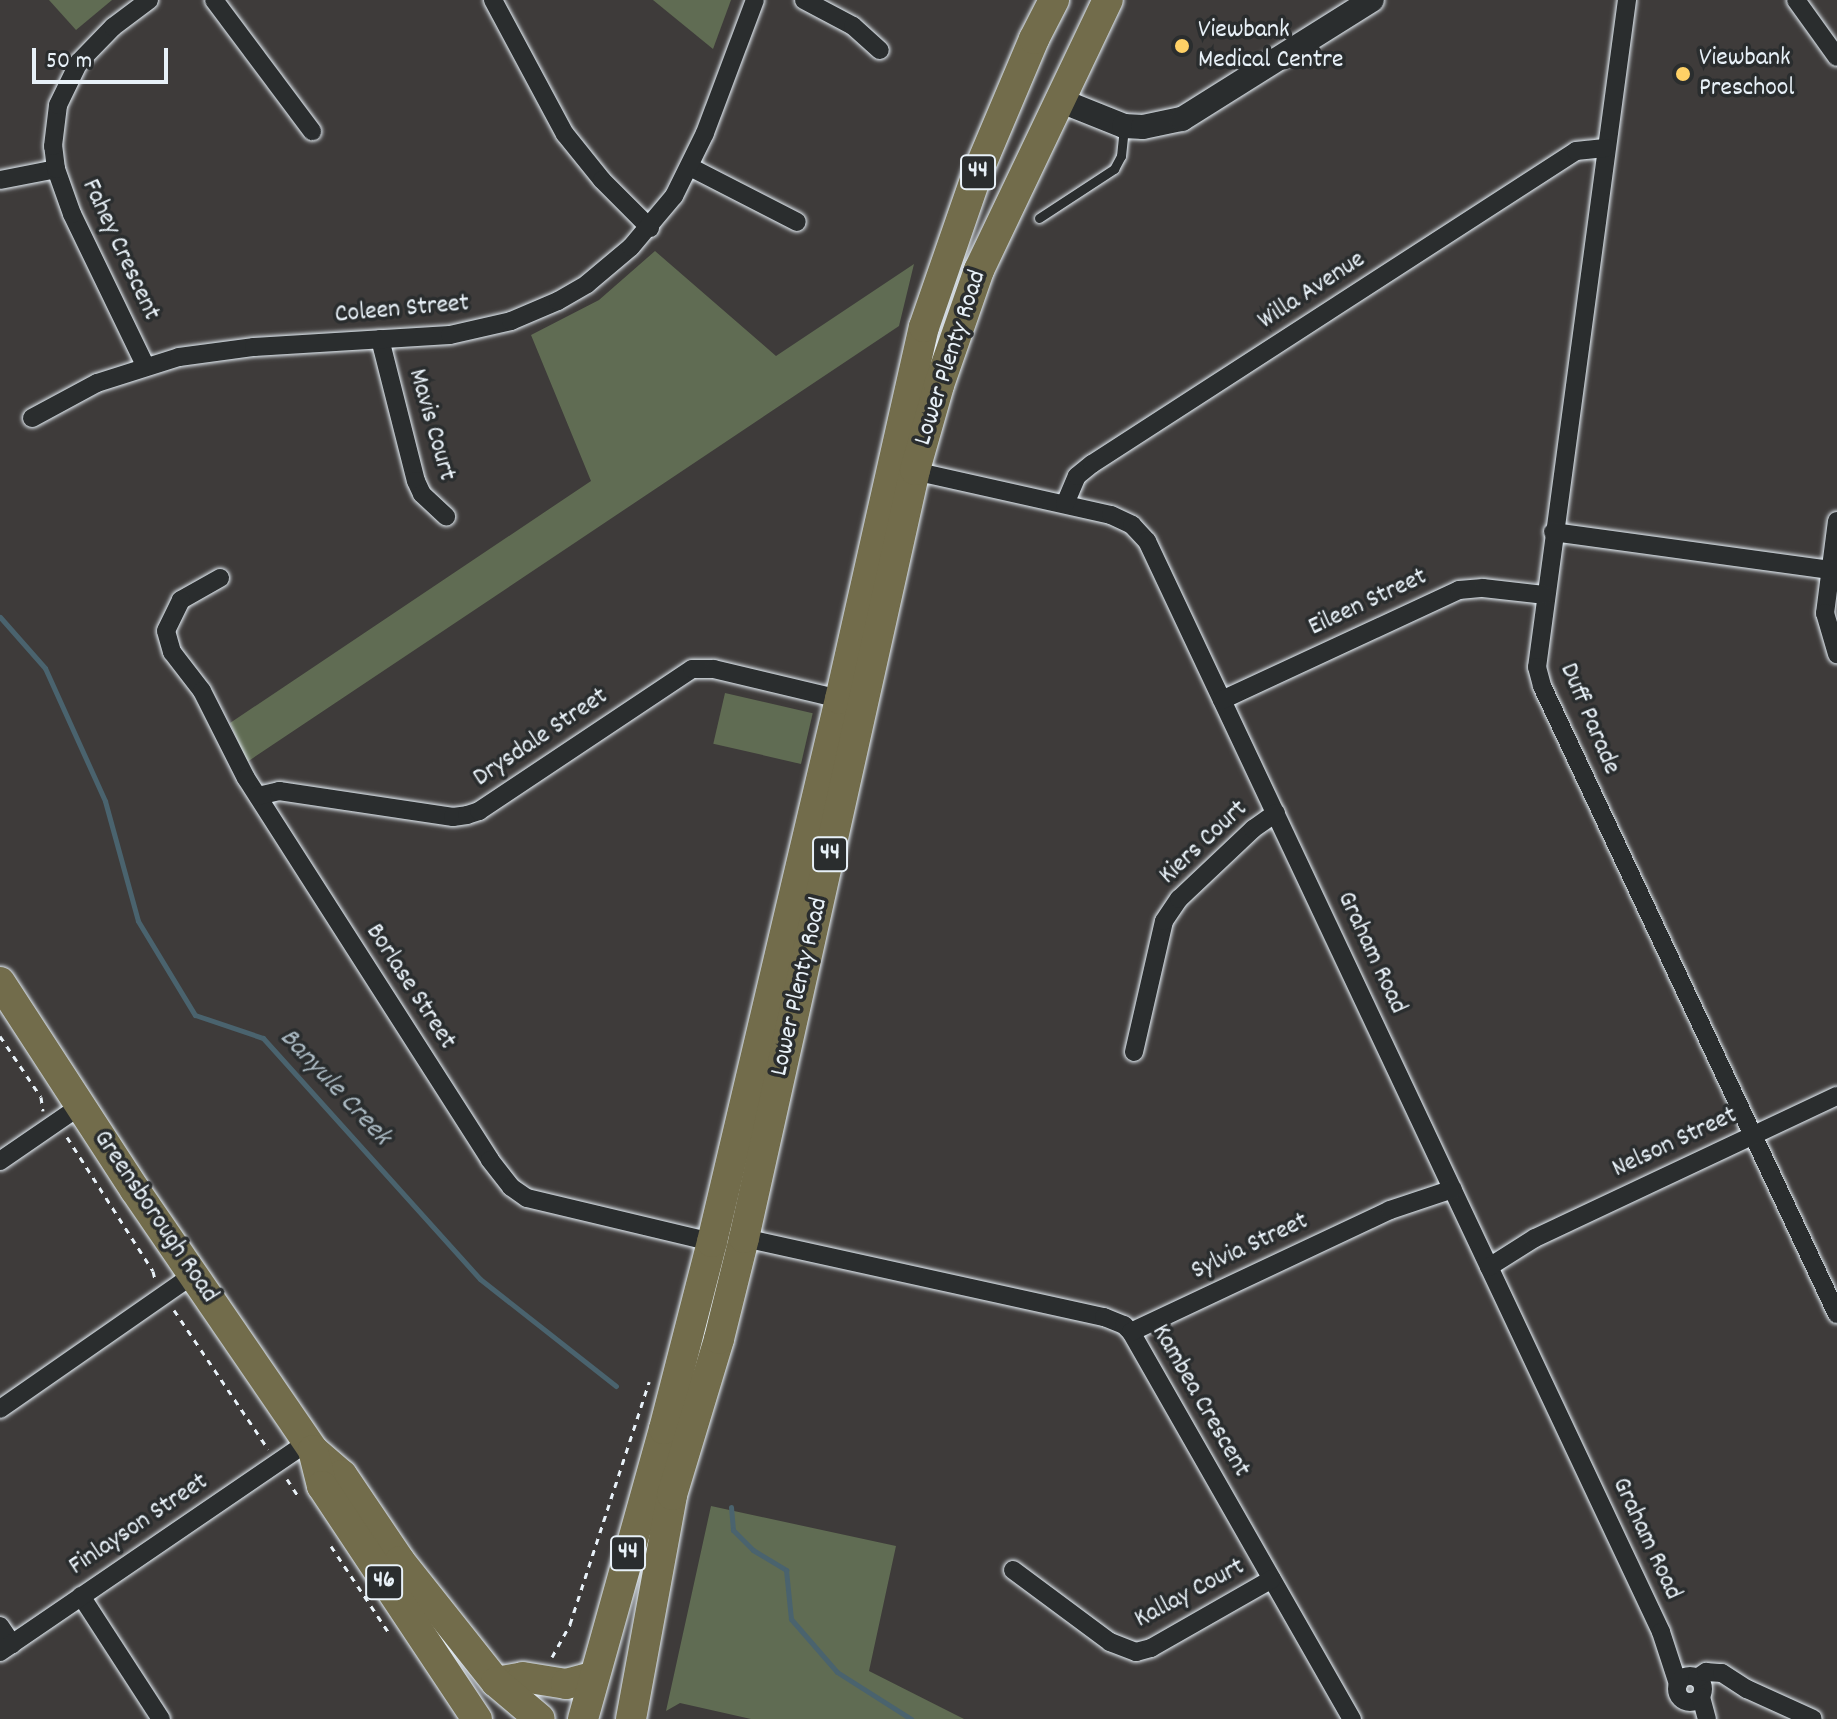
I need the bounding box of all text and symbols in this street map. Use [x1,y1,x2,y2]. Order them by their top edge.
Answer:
place label: Viewbank Medical Centre [1198,15,1343,76]
scale bar [36,32,172,82]
marker: Viewbank Medical Centre [1173,37,1191,55]
place label: Viewbank Preschool [1699,43,1795,104]
text: 50 m [46,45,92,79]
marker: Viewbank Preschool [1674,65,1692,83]
road number: 44 [960,152,996,192]
street label: Fahey Crescent [74,175,166,325]
street label: Willa Avenue [1253,245,1371,337]
street label: Lower Plenty Road [908,267,994,449]
street label: Coleen Street [334,289,470,331]
street label: Mavis Court [400,366,462,484]
street label: Eileen Street [1304,562,1432,644]
street label: Duff Parade [1552,659,1626,779]
street label: Drysdale Street [468,682,614,794]
street label: Kiers Court [1153,794,1255,892]
road number: 44 [812,834,848,874]
street label: Graham Road [1329,887,1413,1019]
street label: Lower Plenty Road [764,895,836,1079]
street label: Borlase Street [358,918,462,1056]
water label: Banyule Creek [271,1022,397,1154]
street label: Nelson Street [1608,1101,1742,1185]
street label: Greensborough Road [86,1125,224,1309]
street label: Sylvia Street [1187,1206,1313,1288]
street label: Kambea Crescent [1144,1319,1256,1483]
street label: Finlayson Street [64,1467,214,1583]
street label: Graham Road [1604,1473,1688,1605]
road number: 44 [610,1533,646,1573]
street label: Kallay Court [1130,1552,1250,1636]
road number: 46 [364,1562,404,1602]

